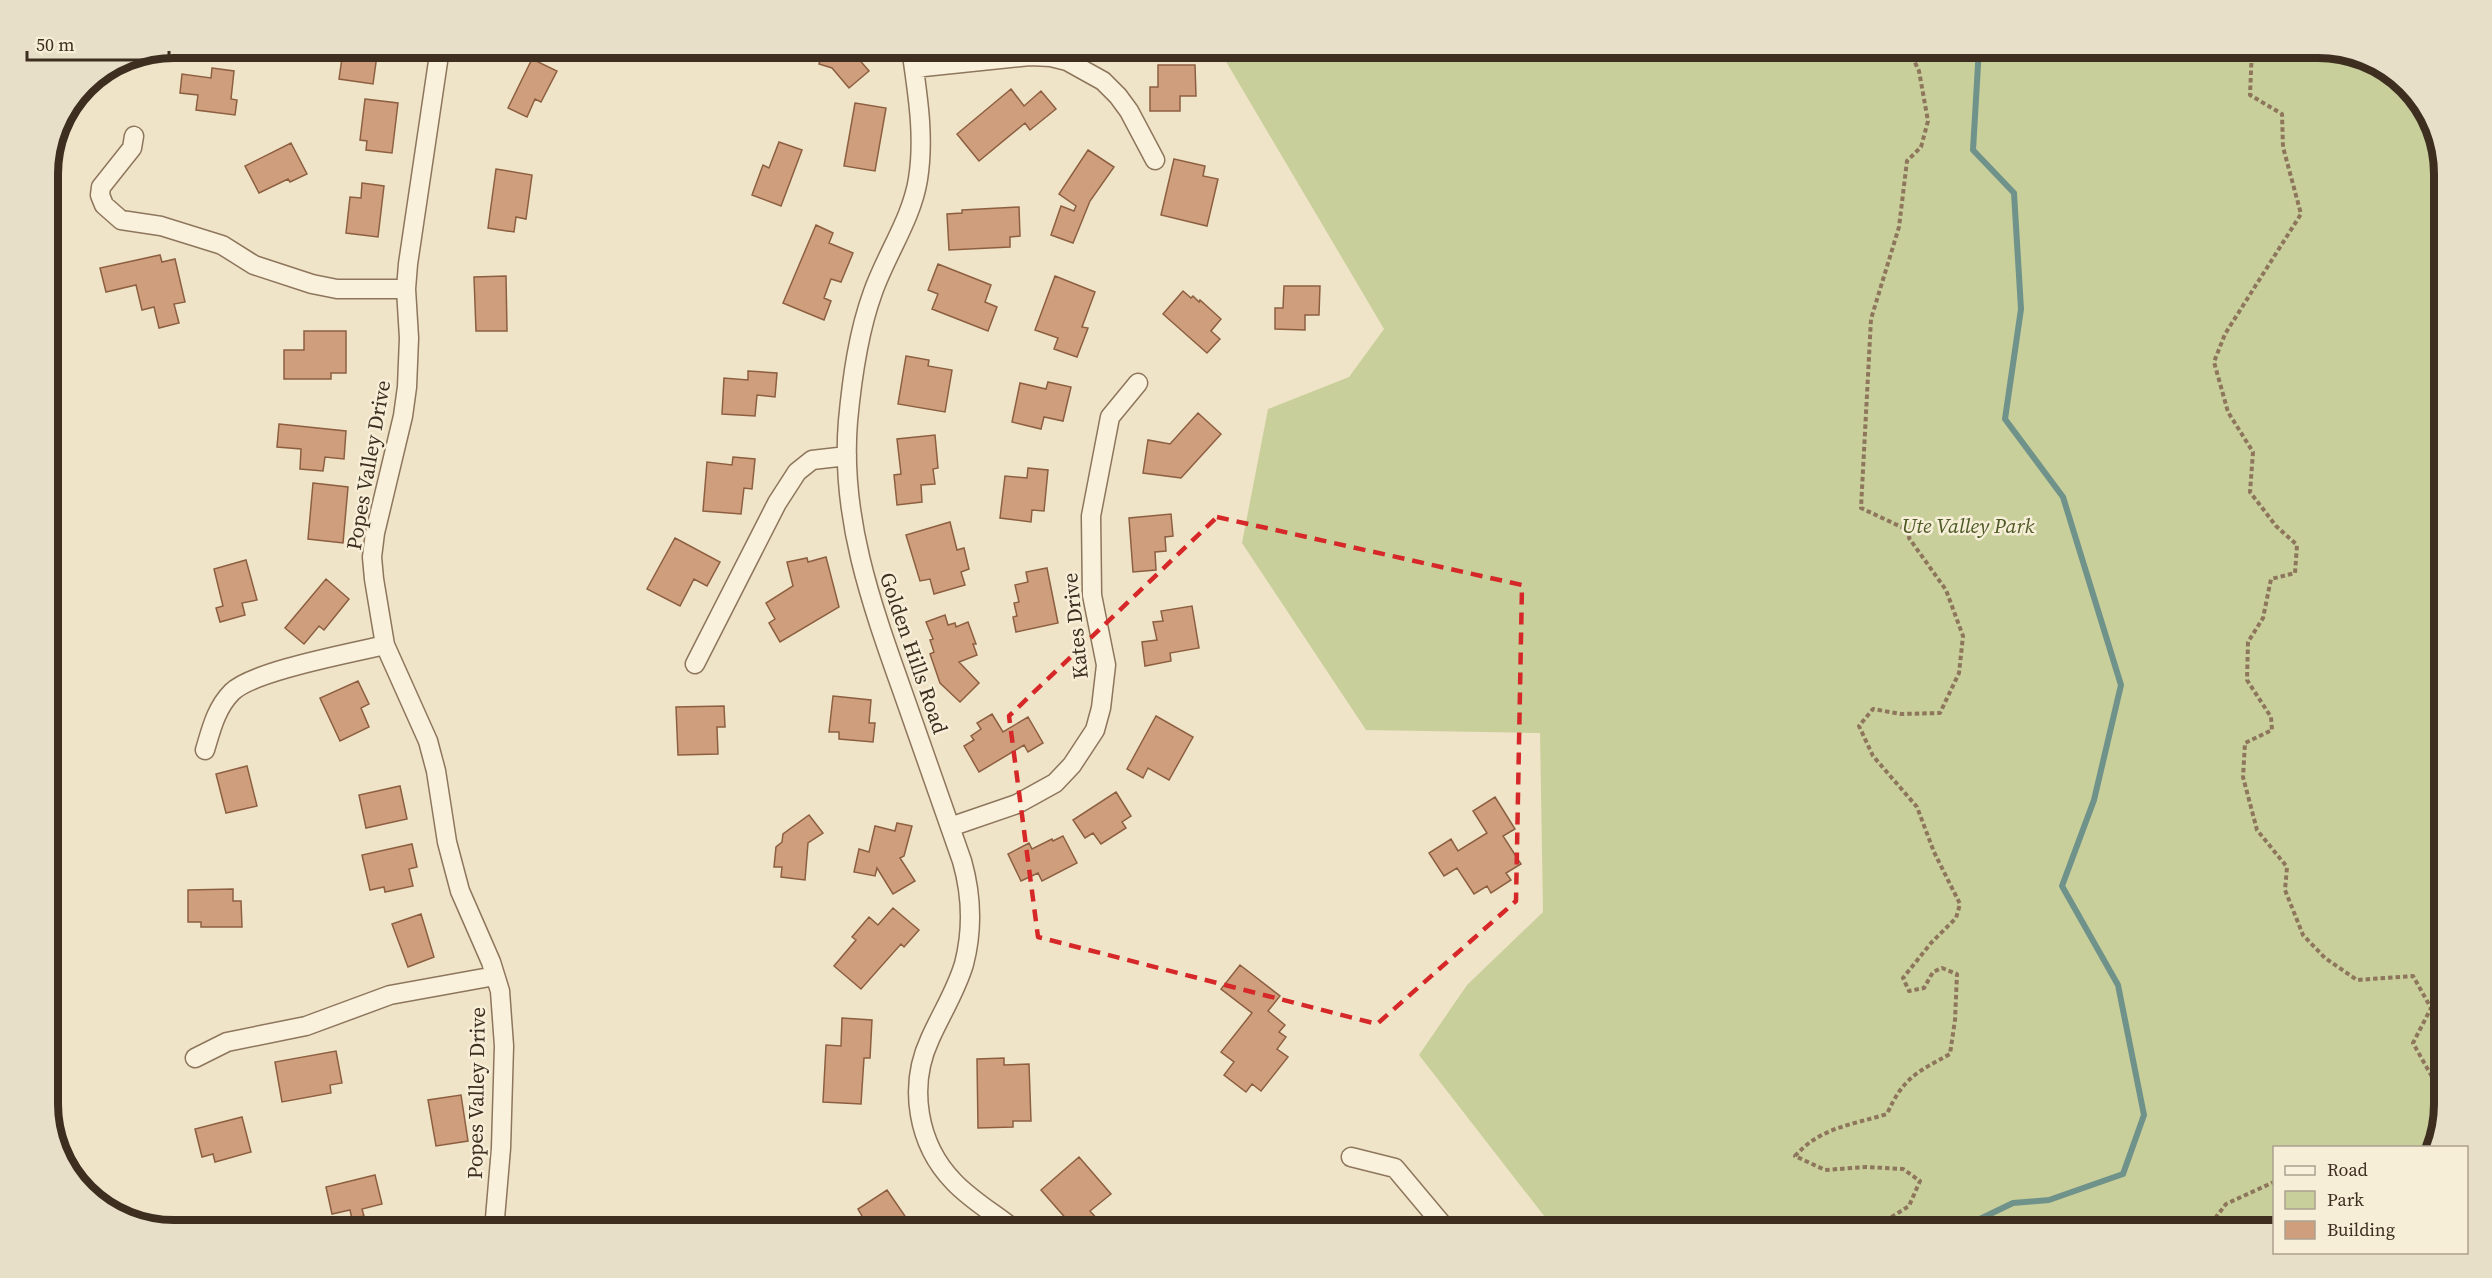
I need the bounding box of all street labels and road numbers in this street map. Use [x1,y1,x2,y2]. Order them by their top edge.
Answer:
street label: Popes Valley Drive [339,378,397,552]
street label: Golden Hills Road [873,568,955,738]
street label: Kates Drive [1055,571,1095,681]
street label: Popes Valley Drive [460,1007,492,1179]

